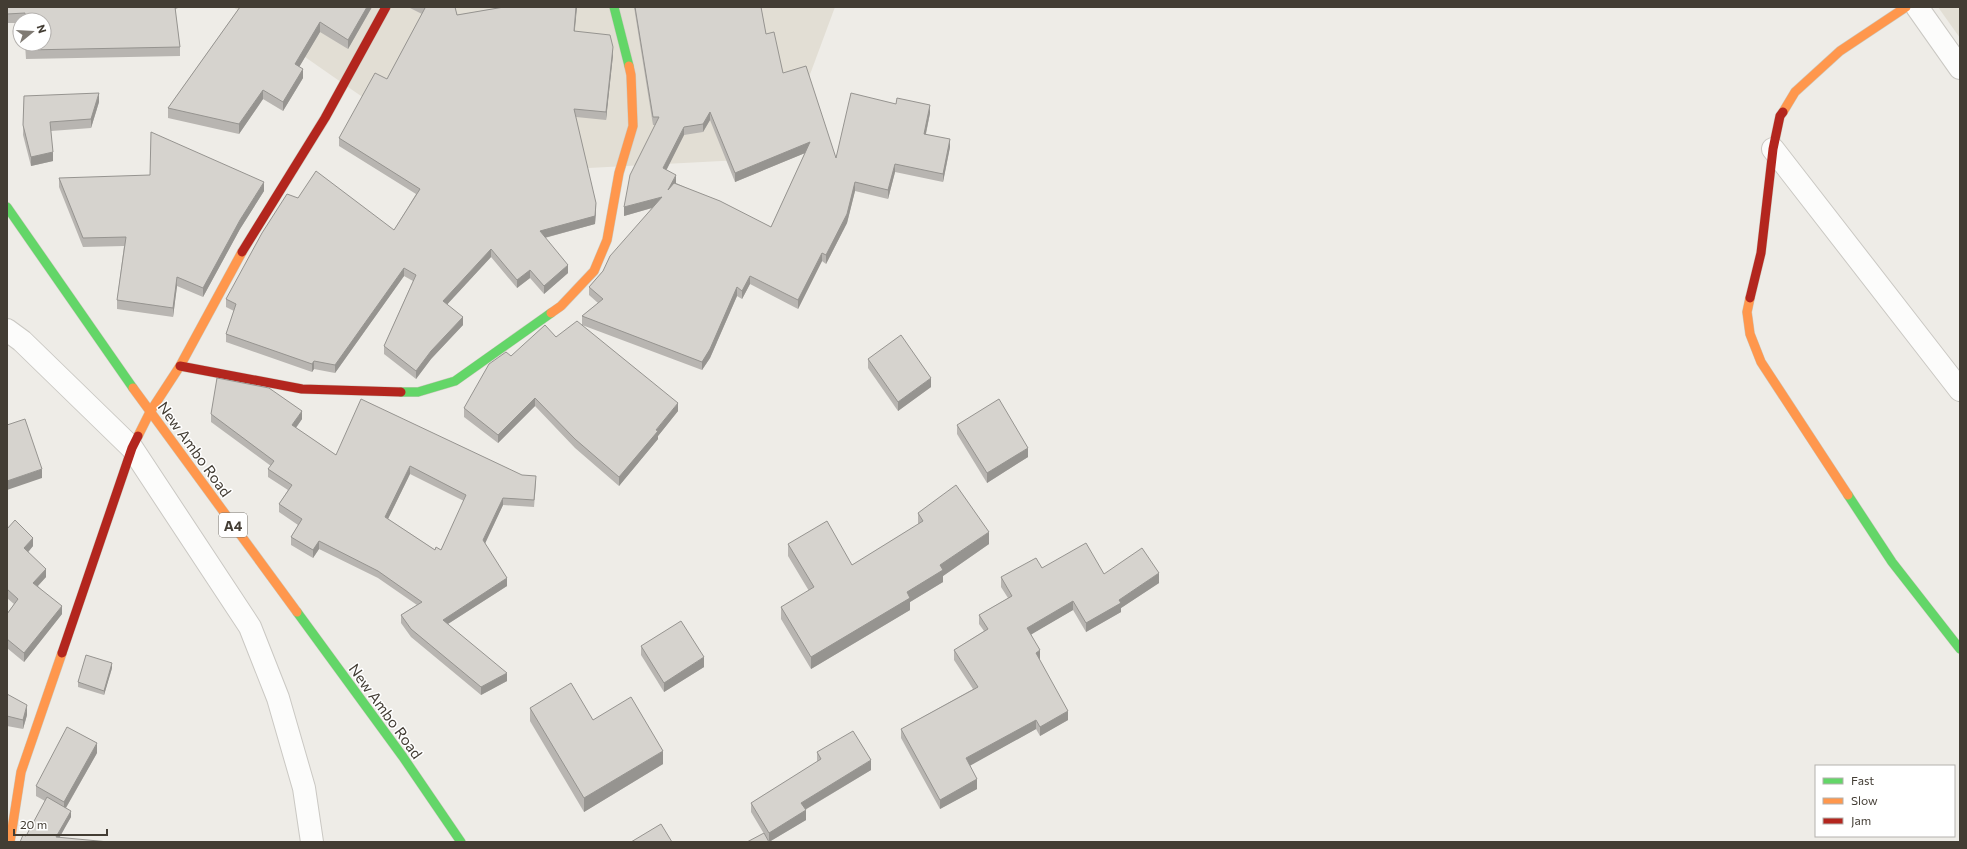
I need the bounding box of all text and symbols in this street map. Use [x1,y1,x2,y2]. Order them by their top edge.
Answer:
north arrow [12,12,52,52]
text: N [35,23,49,35]
street label: New Ambo Road [154,398,236,500]
road number: A4 [219,513,247,537]
street label: New Ambo Road [345,660,427,762]
legend [1815,765,1955,837]
text: Fast [1851,773,1874,787]
text: Slow [1851,793,1878,807]
scale bar [14,811,107,837]
text: Jam [1851,813,1871,828]
text: 20 m [20,817,47,831]

